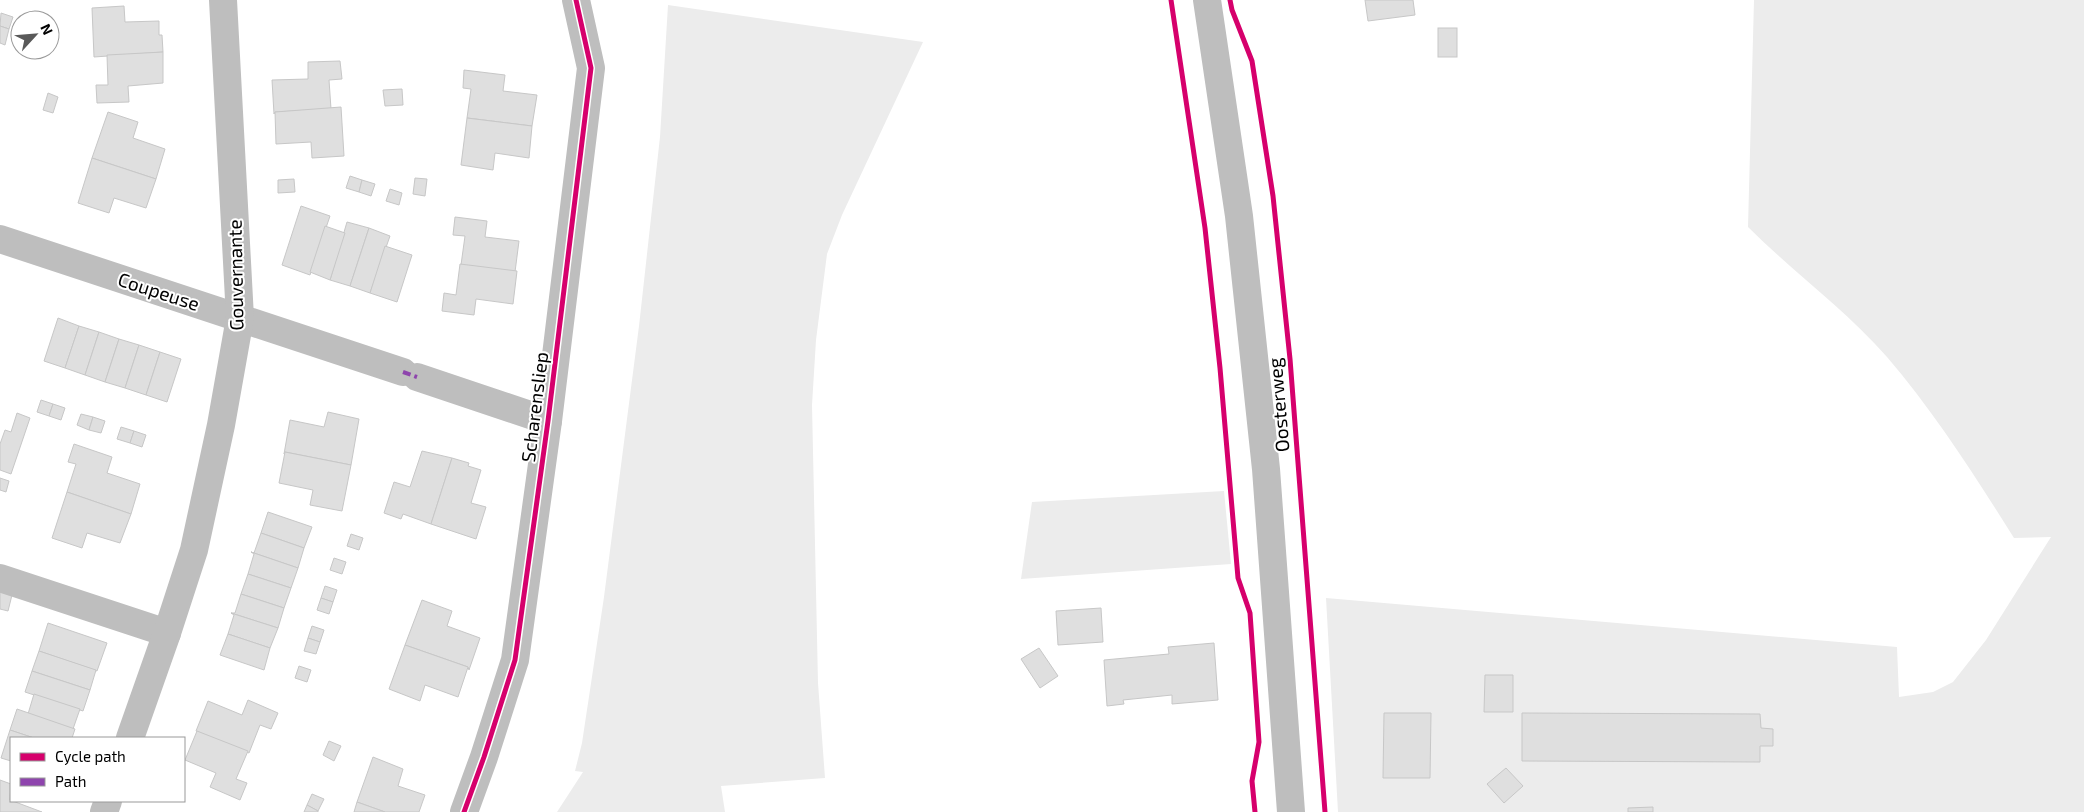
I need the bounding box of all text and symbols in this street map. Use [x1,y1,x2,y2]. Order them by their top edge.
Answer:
north arrow [10,10,60,60]
text: N [37,21,57,37]
street label: Gouvernante [223,219,247,331]
street label: Coupeuse [115,267,203,315]
street label: Scharensliep [516,350,552,464]
street label: Oosterweg [1262,356,1294,453]
legend [10,737,185,802]
text: Cycle path [55,747,126,765]
text: Path [55,772,86,790]

